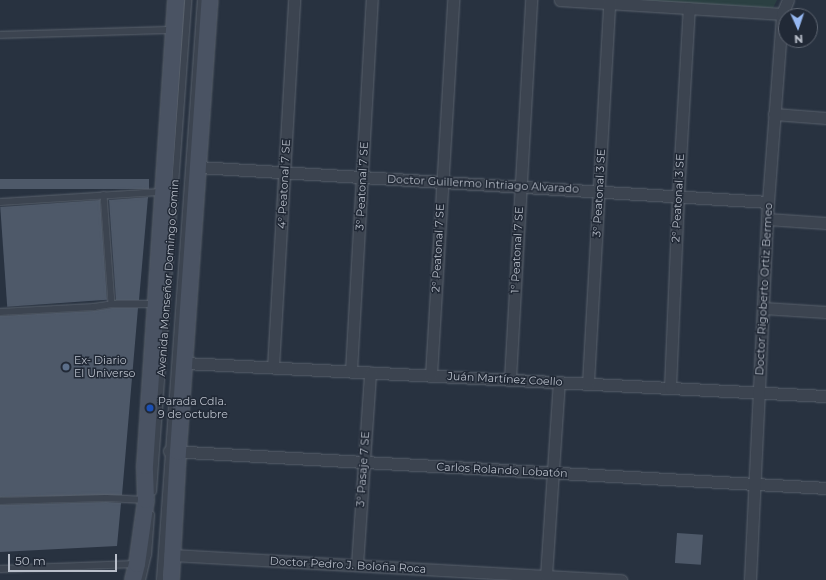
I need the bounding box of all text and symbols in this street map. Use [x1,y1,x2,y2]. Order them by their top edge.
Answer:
north arrow [778,8,818,48]
text: N [794,32,803,46]
street label: 4° Peatonal 7 SE [275,139,293,229]
street label: 3° Peatonal 7 SE [353,141,371,231]
street label: 3° Peatonal 3 SE [590,149,608,237]
street label: 2° Peatonal 3 SE [669,153,687,243]
street label: Doctor Guillermo Intriago Alvarado [387,172,579,196]
street label: Avenida Monseñor Domingo Comin [155,179,181,377]
street label: Doctor Rigoberto Ortiz Bermeo [753,202,775,376]
street label: 2° Peatonal 7 SE [429,203,447,293]
street label: 1° Peatonal 7 SE [508,206,526,294]
place label: Ex- Diario El Universo [74,354,135,380]
marker: Ex- Diario El Universo [61,362,71,372]
street label: Juán Martínez Coello [447,369,563,389]
place label: Parada Cdla. 9 de octubre [158,395,228,421]
marker: Parada Cdla. 9 de octubre [145,403,155,413]
street label: 3° Pasaje 7 SE [354,431,372,507]
street label: Carlos Rolando Lobatón [436,460,568,480]
scale bar [10,546,119,572]
text: 50 m [15,553,46,568]
street label: Doctor Pedro J. Boloña Roca [269,554,427,576]

